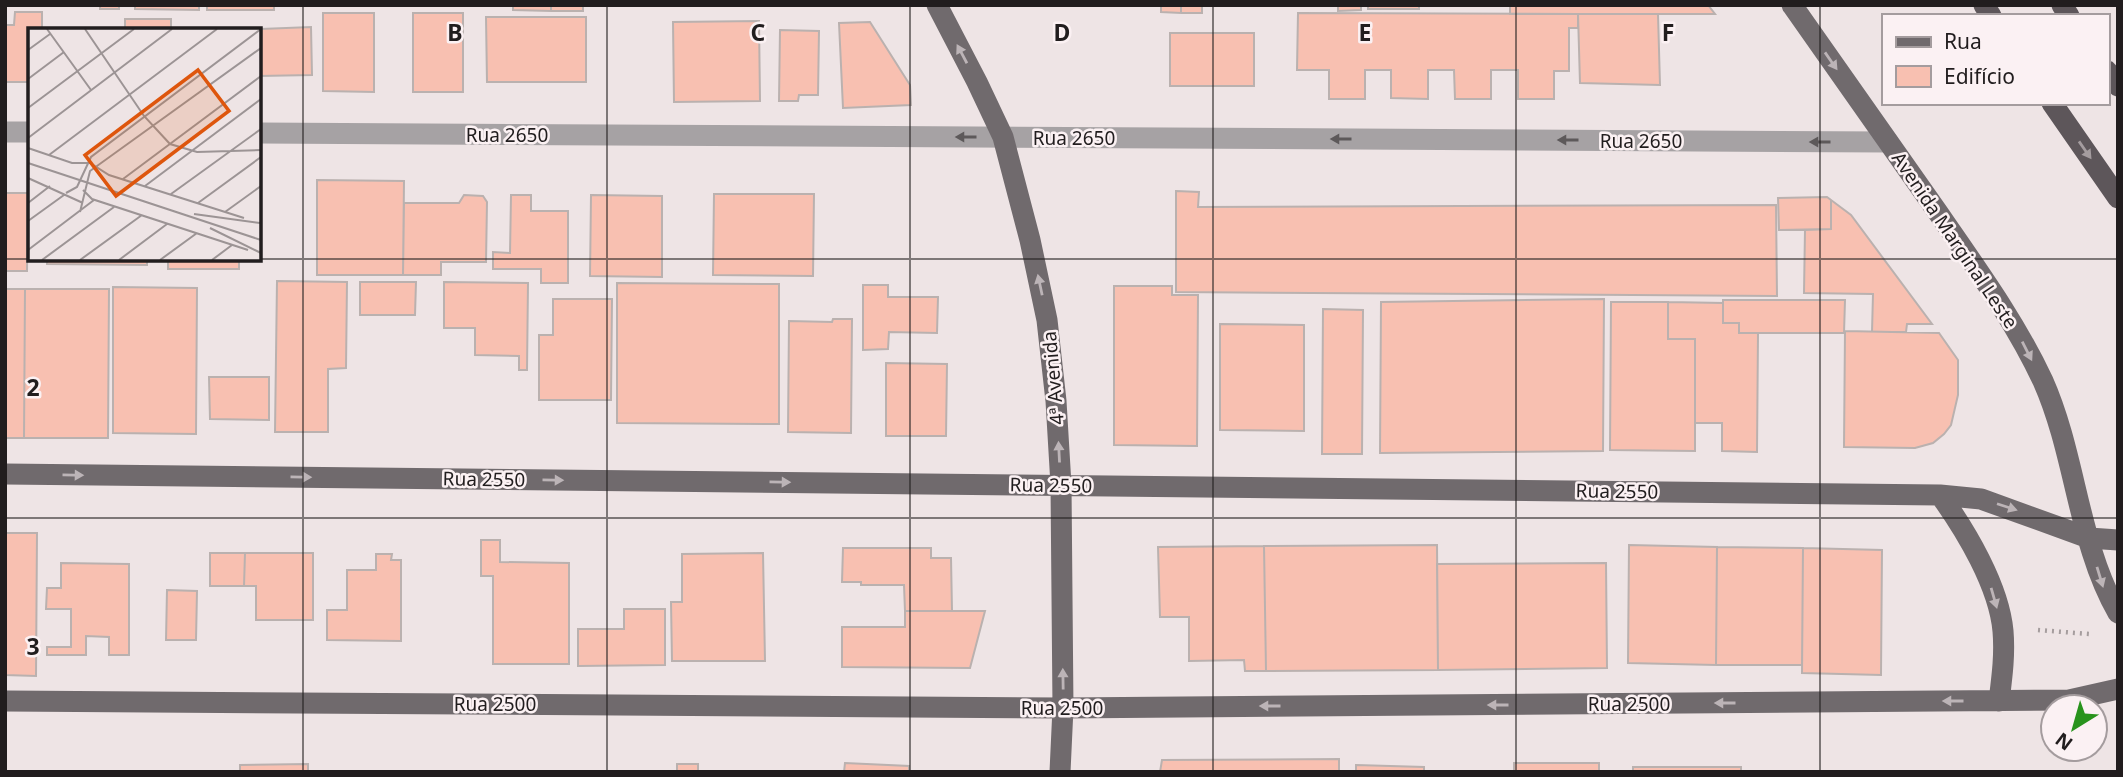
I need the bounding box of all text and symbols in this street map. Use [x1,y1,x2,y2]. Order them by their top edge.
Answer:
legend [1882,14,2109,105]
text: B [447,16,463,48]
text: C [751,16,766,48]
text: D [1054,16,1070,48]
text: E [1359,16,1371,48]
text: F [1662,16,1674,48]
text: Rua [1944,27,1982,55]
inset map [28,28,261,261]
one-way arrow [957,44,968,64]
one-way arrow [1824,52,1838,70]
text: Edifício [1944,62,2015,90]
street label: Rua 2650 [466,122,548,148]
street label: Rua 2650 [1033,125,1115,151]
street label: Rua 2650 [1600,128,1682,154]
one-way arrow [955,131,977,143]
one-way arrow [1329,133,1351,145]
one-way arrow [1557,134,1579,146]
one-way arrow [1809,136,1831,148]
one-way arrow [2078,141,2092,159]
street label: Avenida Marginal Leste [1886,146,2024,334]
one-way arrow [1034,274,1045,296]
street label: 4ª Avenida [1036,330,1070,426]
one-way arrow [2022,341,2033,361]
text: 2 [26,371,40,403]
one-way arrow [1053,440,1064,462]
street label: Rua 2550 [442,465,526,493]
one-way arrow [63,469,85,481]
one-way arrow [290,471,312,483]
street label: Rua 2550 [1009,471,1093,499]
one-way arrow [542,474,564,486]
one-way arrow [770,476,792,488]
street label: Rua 2550 [1575,477,1659,505]
one-way arrow [1997,503,2018,513]
one-way arrow [2096,566,2106,587]
one-way arrow [1989,587,2000,609]
text: 3 [26,630,40,662]
one-way arrow [1057,668,1069,690]
street label: Rua 2500 [454,691,536,717]
street label: Rua 2500 [1588,691,1670,717]
north arrow [2039,693,2109,763]
street label: Rua 2500 [1021,695,1103,721]
one-way arrow [1942,695,1964,707]
one-way arrow [1714,697,1736,709]
one-way arrow [1487,699,1509,711]
one-way arrow [1259,701,1281,712]
text: N [2050,727,2078,757]

